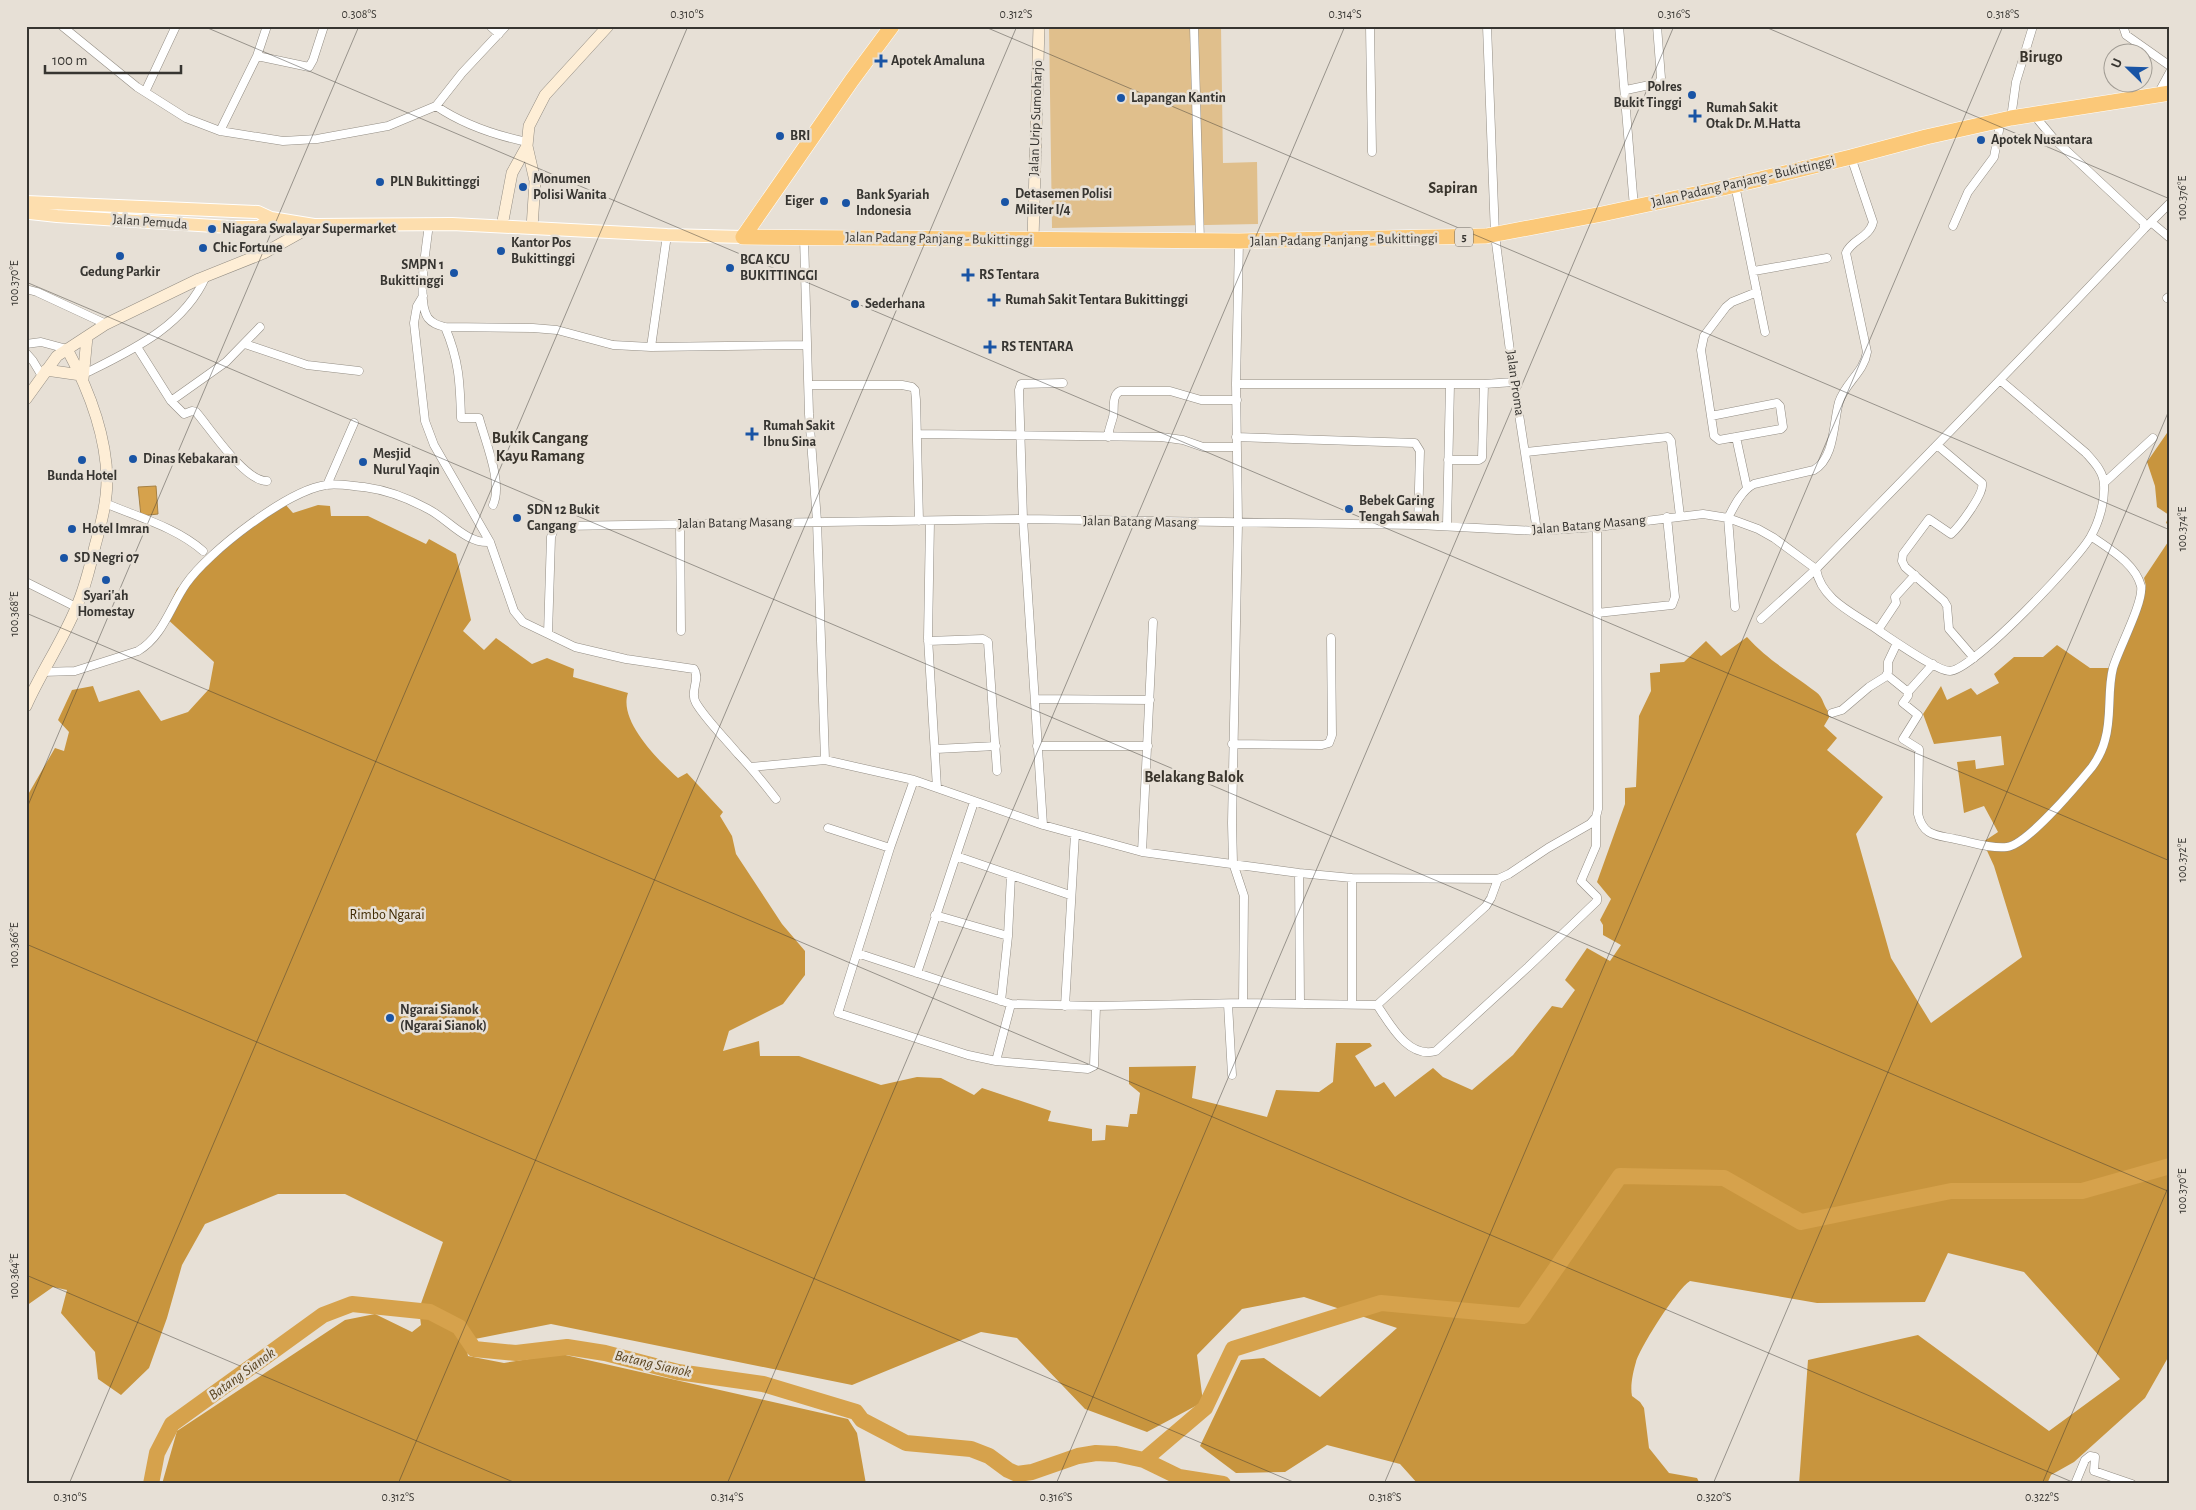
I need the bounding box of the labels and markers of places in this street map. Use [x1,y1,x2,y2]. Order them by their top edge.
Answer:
place label: Apotek Amaluna [891,54,985,68]
marker: Apotek Amaluna [875,55,887,67]
place label: Polres Bukit Tinggi [1613,80,1682,110]
marker: Polres Bukit Tinggi [1686,89,1698,101]
place label: Lapangan Kantin [1131,91,1226,105]
marker: Lapangan Kantin [1115,92,1127,104]
place label: Rumah Sakit Otak Dr. M.Hatta [1706,101,1801,131]
marker: Rumah Sakit Otak Dr. M.Hatta [1688,109,1702,123]
place label: BRI [790,129,811,143]
marker: BRI [774,130,786,142]
place label: Apotek Nusantara [1991,133,2093,147]
marker: Apotek Nusantara [1975,134,1987,146]
place label: Monumen Polisi Wanita [533,172,607,202]
place label: PLN Bukittinggi [390,175,480,189]
marker: PLN Bukittinggi [374,176,386,188]
marker: Monumen Polisi Wanita [517,181,529,193]
place label: Detasemen Polisi Militer I/4 [1015,187,1112,217]
place label: Bank Syariah Indonesia [856,188,929,218]
place label: Eiger [785,194,814,208]
marker: Eiger [818,195,830,207]
marker: Detasemen Polisi Militer I/4 [999,196,1011,208]
marker: Bank Syariah Indonesia [840,197,852,209]
place label: Niagara Swalayar Supermarket [222,222,396,236]
marker: Niagara Swalayar Supermarket [206,223,218,235]
place label: Kantor Pos Bukittinggi [511,236,575,266]
place label: Chic Fortune [213,241,283,255]
marker: Chic Fortune [197,242,209,254]
marker: Kantor Pos Bukittinggi [495,245,507,257]
marker: Gedung Parkir [114,250,126,262]
place label: BCA KCU BUKITTINGGI [740,253,818,283]
place label: SMPN 1 Bukittinggi [380,258,444,288]
marker: BCA KCU BUKITTINGGI [724,262,736,274]
place label: Gedung Parkir [80,265,160,279]
marker: SMPN 1 Bukittinggi [448,267,460,279]
marker: RS Tentara [961,268,975,282]
place label: RS Tentara [979,268,1040,282]
marker: Rumah Sakit Tentara Bukittinggi [987,293,1001,307]
place label: Rumah Sakit Tentara Bukittinggi [1005,293,1188,307]
place label: Sederhana [865,297,926,311]
marker: Sederhana [849,298,861,310]
marker: RS TENTARA [983,340,997,354]
place label: RS TENTARA [1001,340,1074,354]
place label: Rumah Sakit Ibnu Sina [763,419,835,449]
marker: Rumah Sakit Ibnu Sina [745,427,759,441]
place label: Mesjid Nurul Yaqin [373,447,440,477]
place label: Dinas Kebakaran [143,452,238,466]
marker: Dinas Kebakaran [127,453,139,465]
marker: Bunda Hotel [76,454,88,466]
marker: Mesjid Nurul Yaqin [357,456,369,468]
place label: Bunda Hotel [47,469,117,483]
place label: Bebek Garing Tengah Sawah [1359,494,1440,524]
place label: SDN 12 Bukit Cangang [527,503,600,533]
marker: Bebek Garing Tengah Sawah [1343,503,1355,515]
marker: SDN 12 Bukit Cangang [511,512,523,524]
place label: Hotel Imran [82,522,149,536]
marker: Hotel Imran [66,523,78,535]
place label: SD Negri 07 [74,551,139,565]
marker: SD Negri 07 [58,552,70,564]
marker: Syari'ah Homestay [100,574,112,586]
place label: Syari'ah Homestay [77,589,135,619]
place label: Ngarai Sianok (Ngarai Sianok) [400,1003,487,1033]
marker: Ngarai Sianok (Ngarai Sianok) [384,1012,396,1024]

